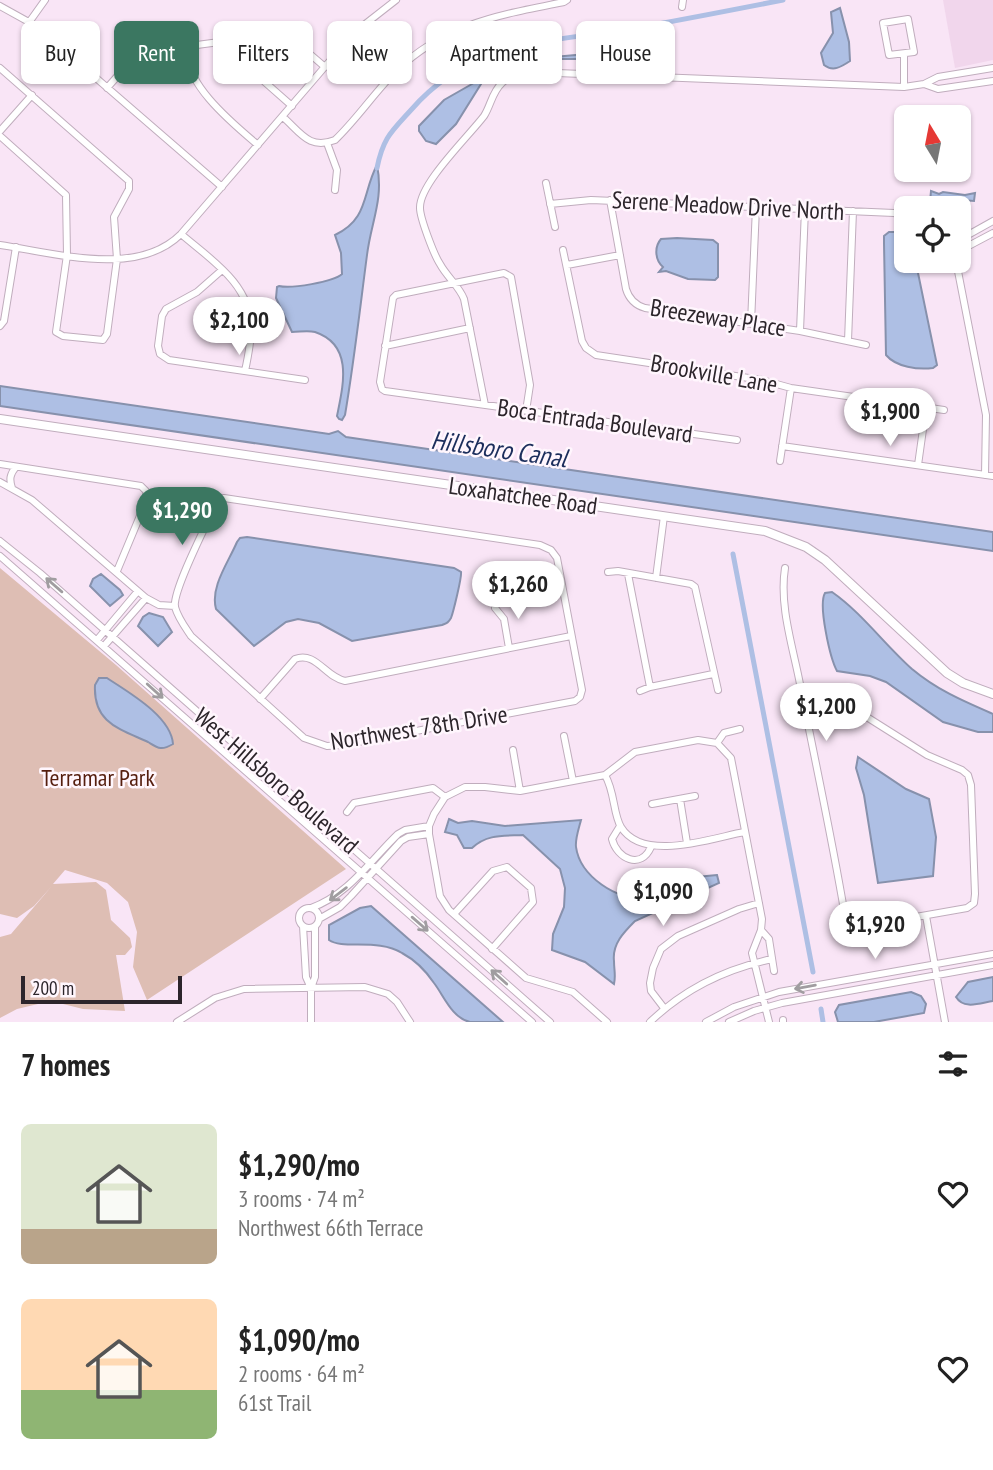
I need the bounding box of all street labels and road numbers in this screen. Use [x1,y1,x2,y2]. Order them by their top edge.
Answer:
street label: Serene Meadow Drive North [611,184,845,227]
street label: Breezeway Place [648,292,788,344]
street label: Brookville Lane [648,347,780,400]
street label: Boca Entrada Boulevard [496,391,695,450]
street label: Loxahatchee Road [447,470,599,521]
street label: Northwest 78th Drive [328,698,510,757]
street label: West Hillsboro Boulevard [188,701,365,861]

